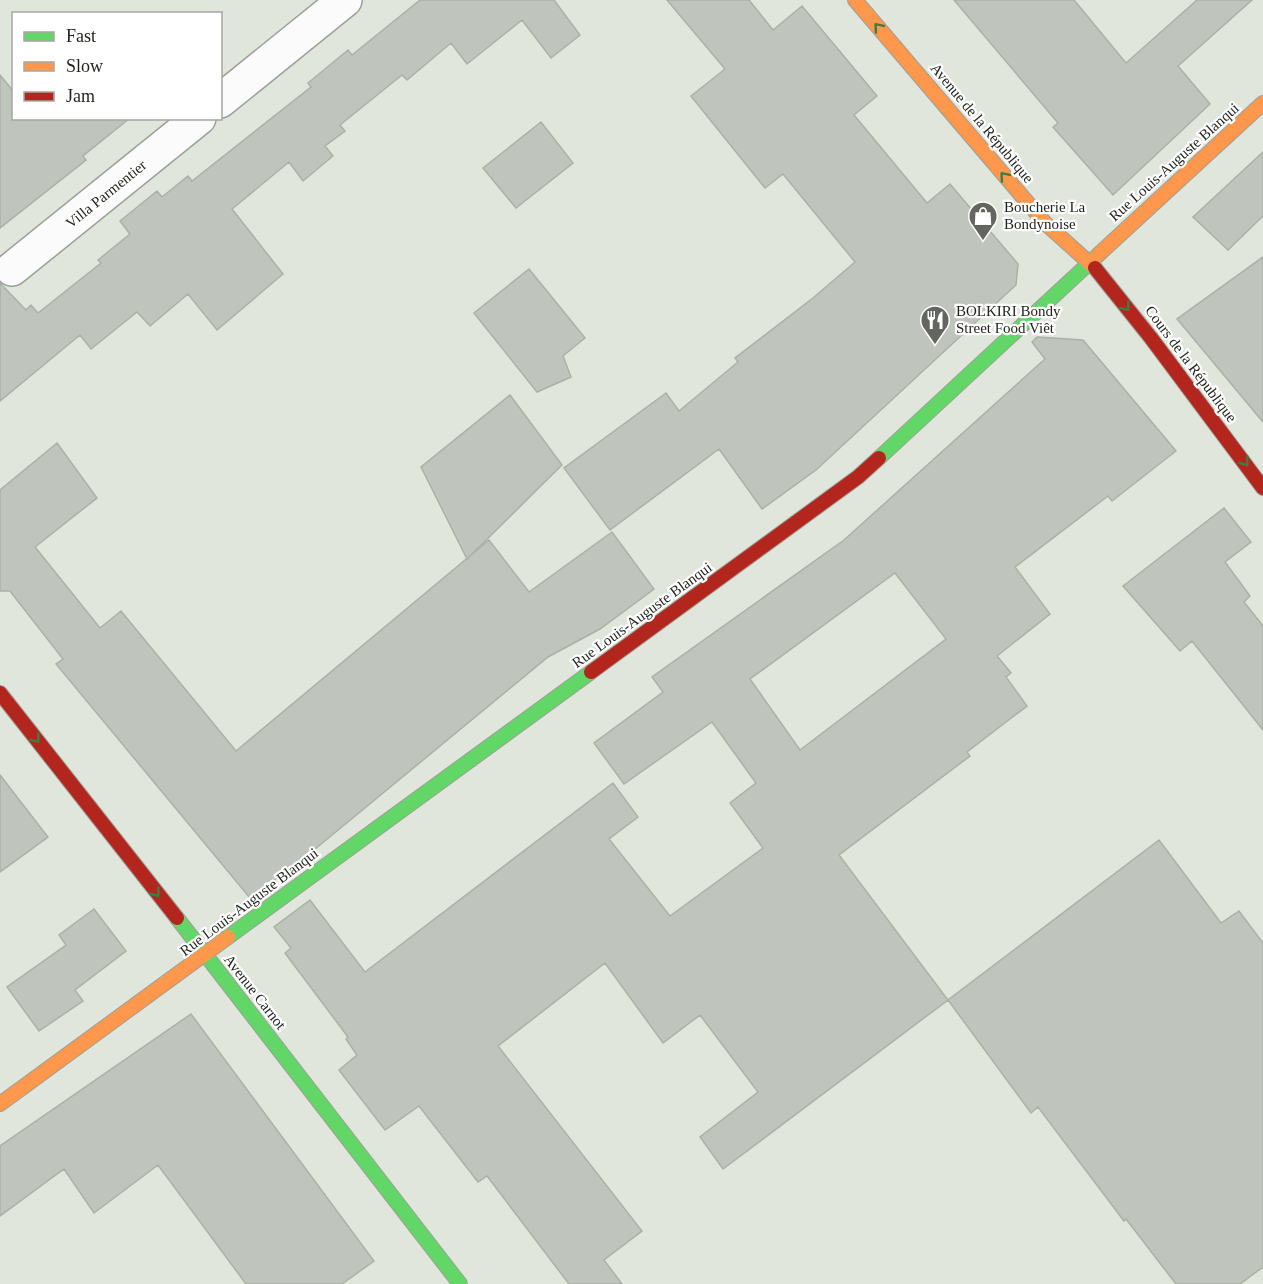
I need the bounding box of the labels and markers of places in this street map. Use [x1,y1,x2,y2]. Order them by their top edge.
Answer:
place label: Boucherie La Bondynoise [1004,199,1086,232]
shop icon: Boucherie La Bondynoise [967,200,999,242]
place label: BOLKIRI Bondy Street Food Viêt [956,303,1061,336]
restaurant icon: BOLKIRI Bondy Street Food Viêt [919,304,951,346]

